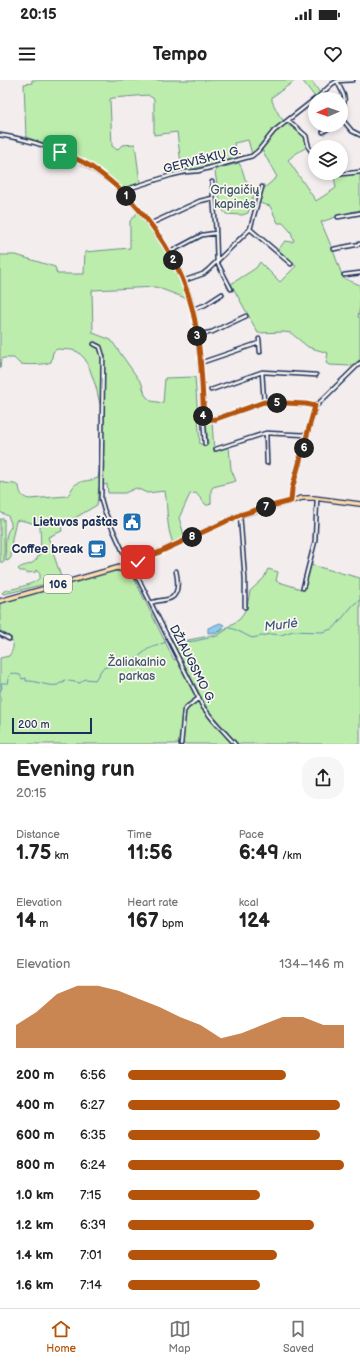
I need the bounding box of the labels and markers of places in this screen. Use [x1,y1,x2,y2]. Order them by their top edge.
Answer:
pin [43,135,77,169]
pin: 1 [116,186,136,206]
pin: 2 [163,250,183,270]
pin: 3 [187,326,207,346]
pin: 5 [267,393,287,413]
pin: 4 [193,406,213,426]
pin: 6 [294,438,314,458]
pin: 7 [256,497,276,517]
public building icon: Lietuvos paštas [121,511,143,533]
place label: Lietuvos paštas [33,515,118,530]
pin: 8 [182,527,202,547]
cafe icon: Coffee break [86,538,108,560]
place label: Coffee break [12,542,84,557]
pin [121,545,155,579]

